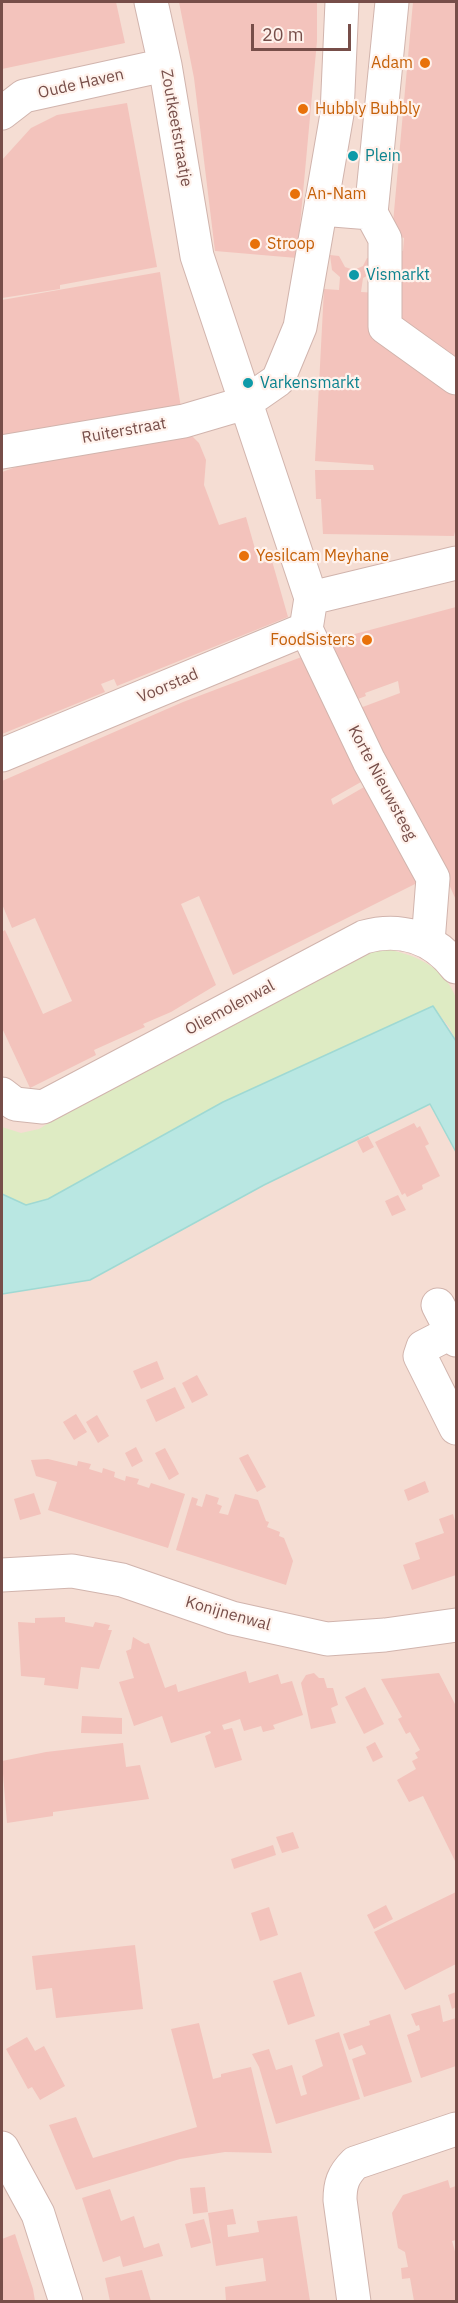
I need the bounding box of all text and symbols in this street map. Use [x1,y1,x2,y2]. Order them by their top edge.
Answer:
scale bar [254,12,354,50]
text: 20 m [262,23,304,46]
place label: Adam [371,53,413,73]
marker: Adam [418,56,432,70]
street label: Oude Haven [36,65,126,103]
street label: Zoutkeetstraatje [156,68,196,188]
place label: Hubbly Bubbly [315,99,420,119]
marker: Hubbly Bubbly [296,102,310,116]
place label: Plein [365,146,401,166]
marker: Plein [346,149,360,163]
place label: An-Nam [307,184,367,204]
marker: An-Nam [288,187,302,201]
place label: Stroop [267,234,315,254]
marker: Stroop [248,237,262,251]
place label: Vismarkt [366,265,430,285]
marker: Vismarkt [347,268,361,282]
place label: Varkensmarkt [260,373,360,393]
marker: Varkensmarkt [241,376,255,390]
street label: Ruiterstraat [80,414,168,448]
place label: Yesilcam Meyhane [256,546,389,566]
marker: Yesilcam Meyhane [237,549,251,563]
place label: FoodSisters [270,630,355,650]
marker: FoodSisters [360,633,374,647]
street label: Voorstad [135,665,201,707]
street label: Korte Nieuwsteeg [344,722,420,844]
street label: Oliemolenwal [182,976,278,1040]
street label: Konijnenwal [183,1593,273,1635]

